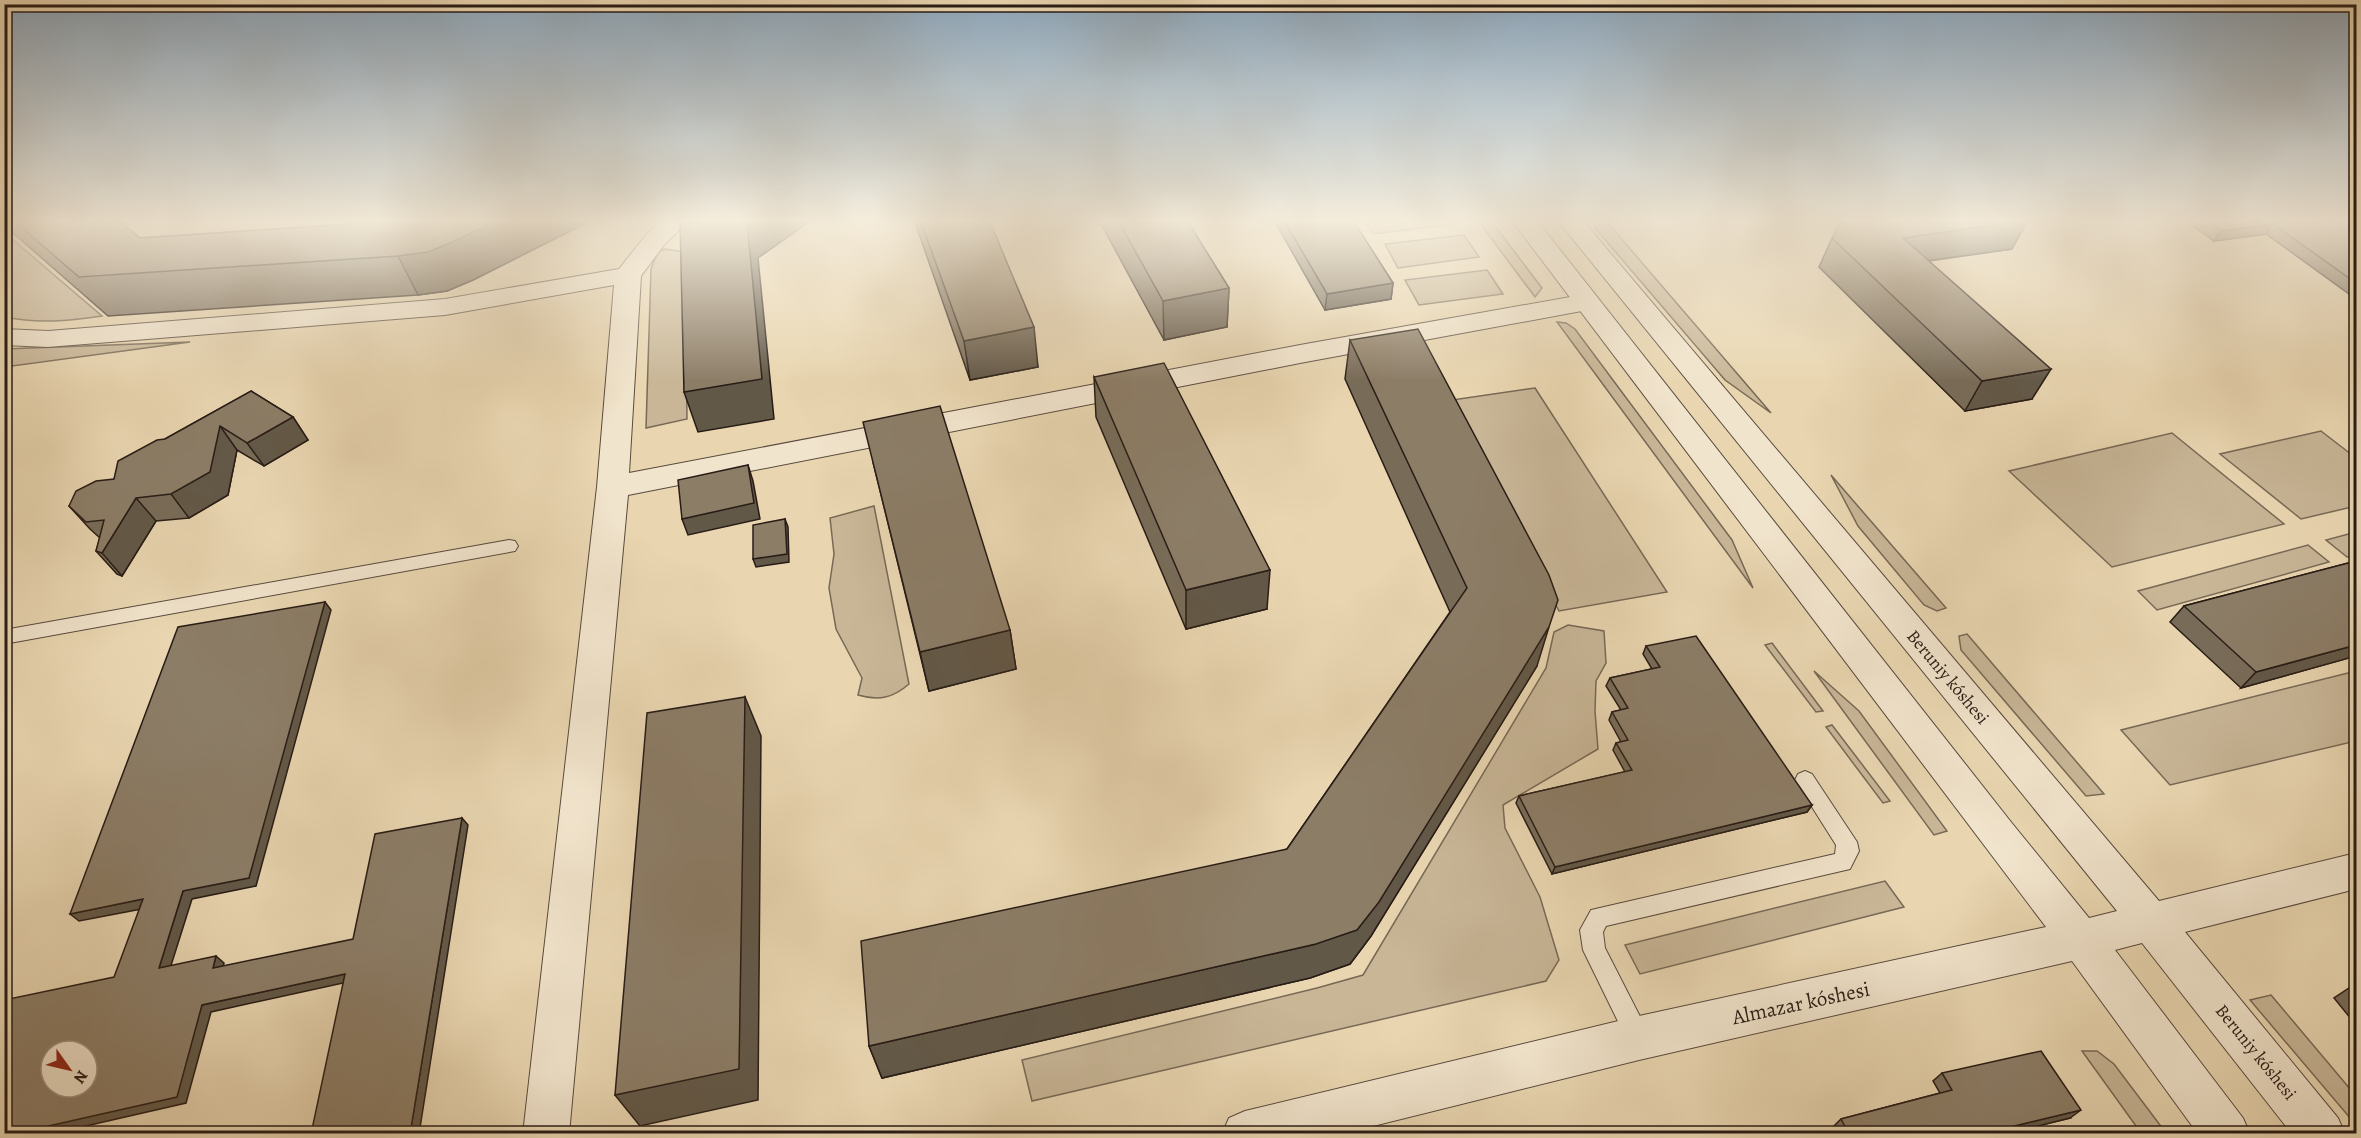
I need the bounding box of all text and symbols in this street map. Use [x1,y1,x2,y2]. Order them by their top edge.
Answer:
street label: Beruniy kóshesi [1901,625,1995,729]
street label: Almazar kóshesi [1729,975,1872,1031]
street label: Beruniy kóshesi [2210,999,2302,1105]
north arrow [39,1039,99,1099]
text: N [68,1066,93,1088]

